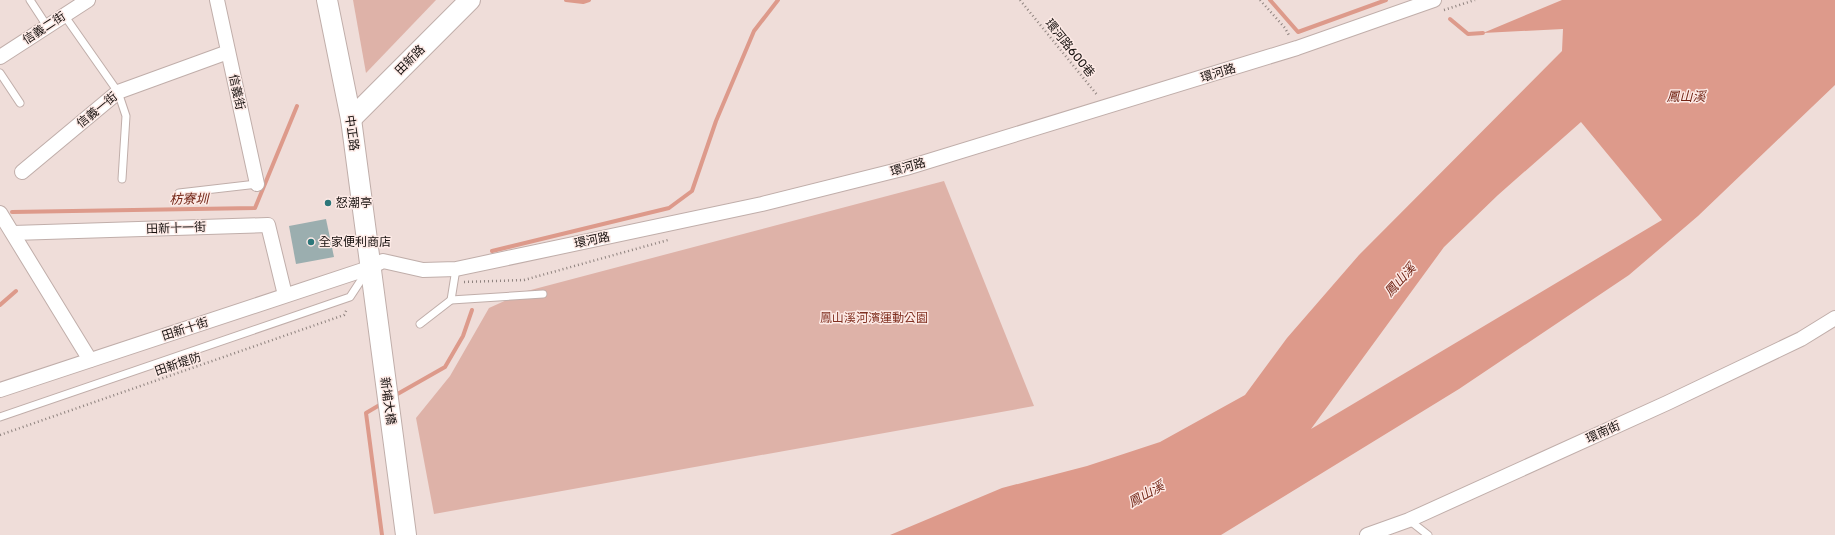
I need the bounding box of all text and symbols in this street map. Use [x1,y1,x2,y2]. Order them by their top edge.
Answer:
street label: 信義二街 [20,9,68,47]
street label: 環河路600巷 [1042,16,1098,80]
street label: 田新路 [392,42,428,78]
street label: 環河路 [1199,61,1237,85]
street label: 信義街 [226,73,248,111]
street label: 信義一街 [74,89,120,131]
water label: 鳳山溪 [1666,89,1707,104]
street label: 中正路 [343,114,361,152]
street label: 環河路 [889,155,927,179]
water label: 枋寮圳 [169,191,211,207]
place label: 怒潮亭 [336,196,372,210]
marker: 怒潮亭 [323,198,333,208]
street label: 田新十一街 [146,220,206,236]
street label: 環河路 [573,229,611,251]
place label: 全家便利商店 [319,235,391,249]
marker: 全家便利商店 [306,237,316,247]
water label: 鳳山溪 [1381,259,1420,300]
park label: 鳳山溪河濱運動公園 [820,311,928,325]
street label: 田新十街 [160,315,210,343]
street label: 田新堤防 [153,350,203,378]
street label: 新埔大橋 [378,376,398,426]
street label: 環南街 [1584,418,1622,446]
water label: 鳳山溪 [1125,477,1168,510]

